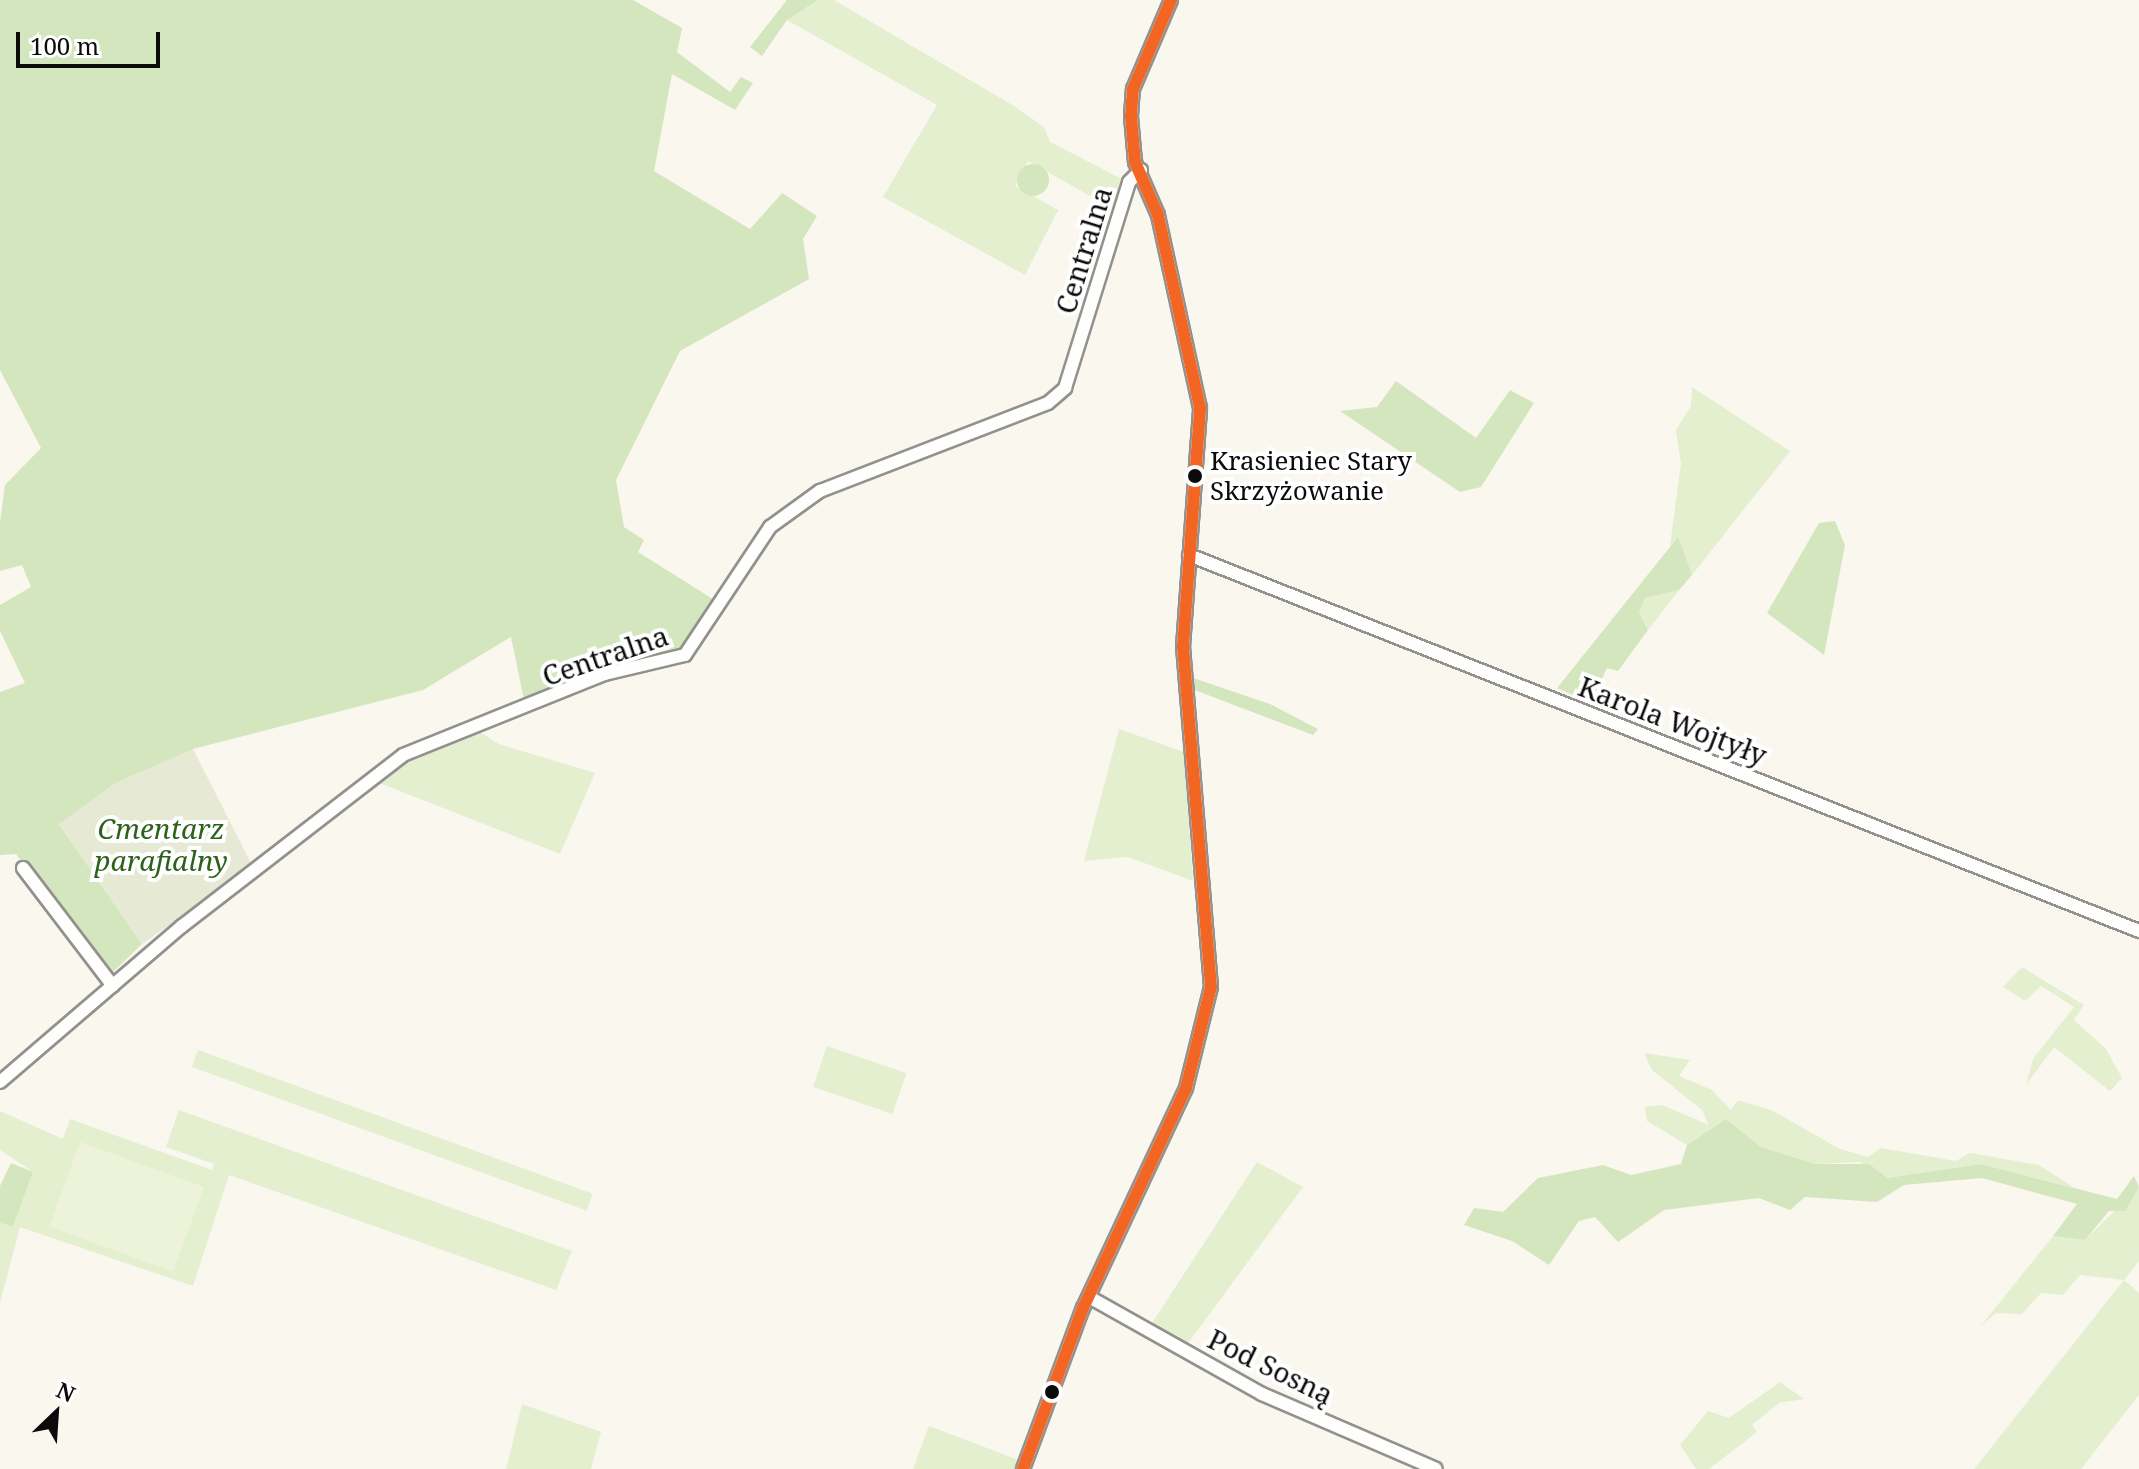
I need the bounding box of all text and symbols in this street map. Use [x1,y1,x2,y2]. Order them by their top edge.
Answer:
scale bar [20,16,164,66]
text: 100 m [30,29,99,62]
street label: Centralna [1048,182,1118,318]
place label: Krasieniec Stary Skrzyżowanie [1210,445,1412,506]
marker: Krasieniec Stary Skrzyżowanie [1187,468,1203,484]
street label: Centralna [538,618,672,692]
street label: Karola Wojtyły [1574,669,1772,771]
park label: Cmentarz parafialny [94,811,228,877]
street label: Pod Sosną [1203,1321,1339,1411]
north arrow [16,1373,96,1453]
text: N [52,1374,80,1409]
unlabelled marker [1044,1384,1060,1400]

